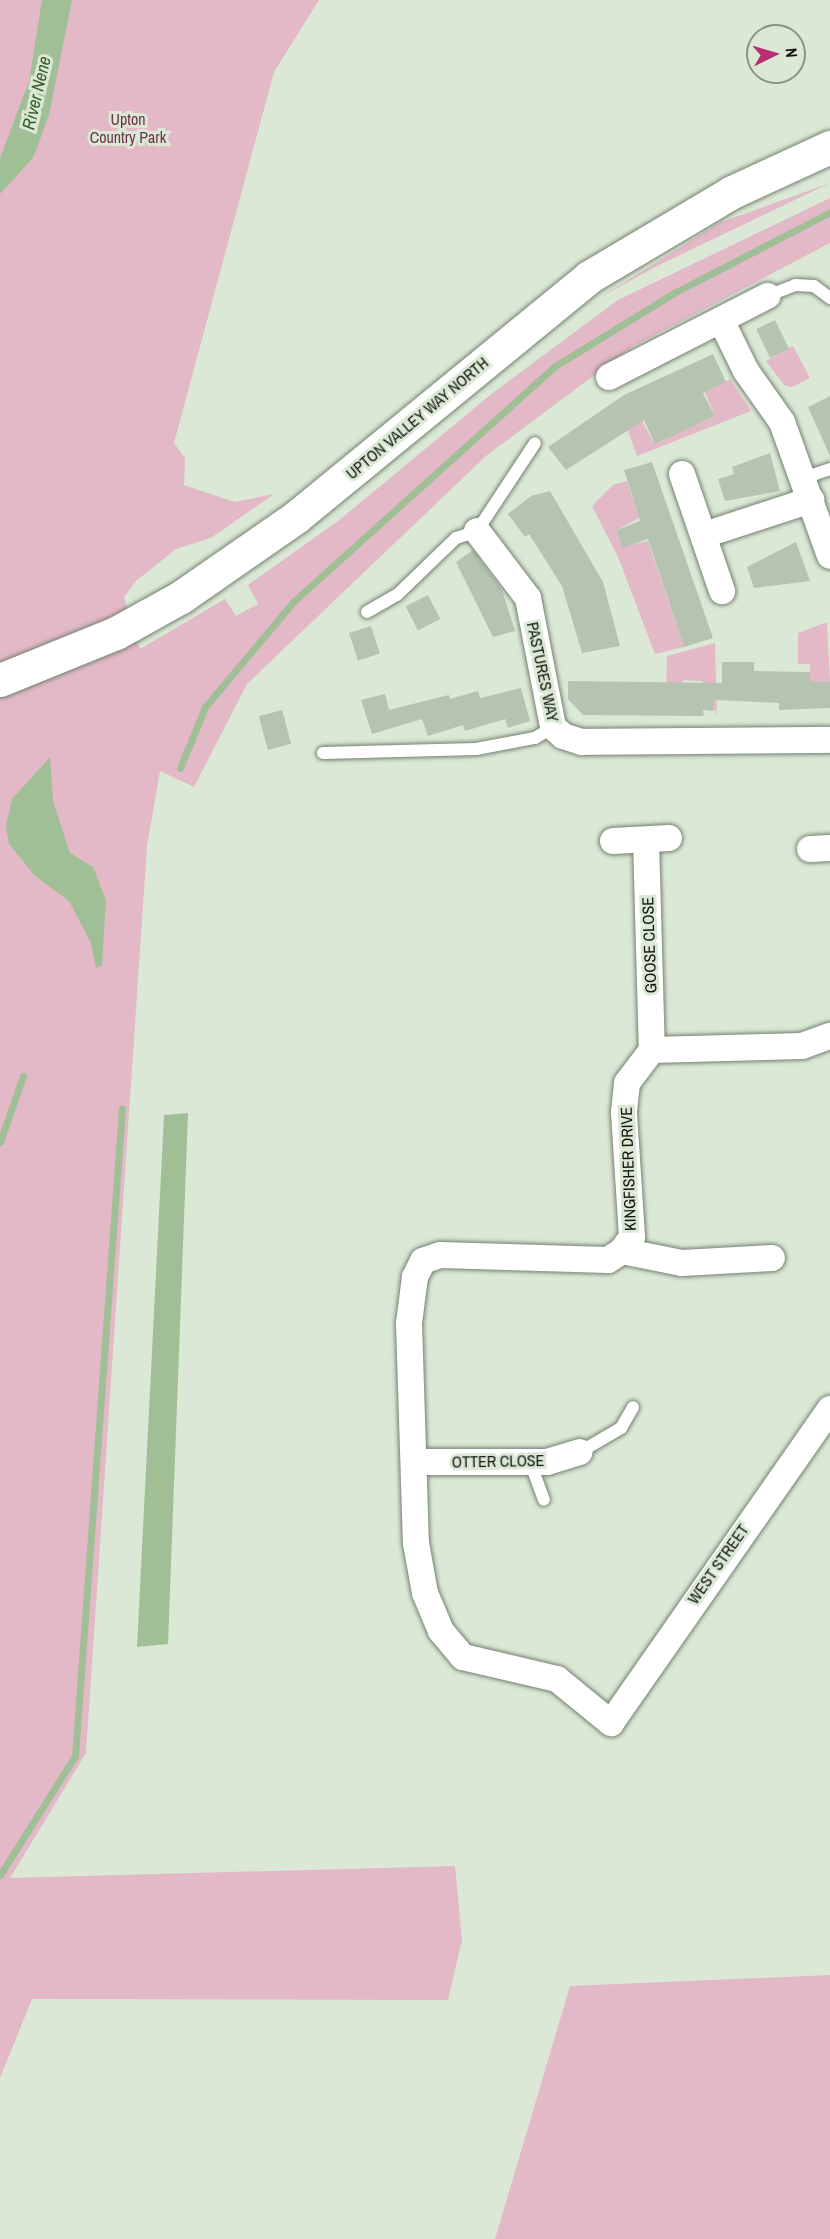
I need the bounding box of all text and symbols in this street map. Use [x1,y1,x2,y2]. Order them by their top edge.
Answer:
north arrow [746,24,806,84]
text: N [781,47,803,58]
water label: River Nene [18,54,56,132]
park label: Upton Country Park [90,109,166,147]
street label: UPTON VALLEY WAY NORTH [342,353,492,483]
street label: PASTURES WAY [523,620,563,724]
street label: GOOSE CLOSE [638,897,660,993]
street label: KINGFISHER DRIVE [616,1107,640,1231]
street label: OTTER CLOSE [452,1451,544,1471]
street label: WEST STREET [683,1520,753,1608]

